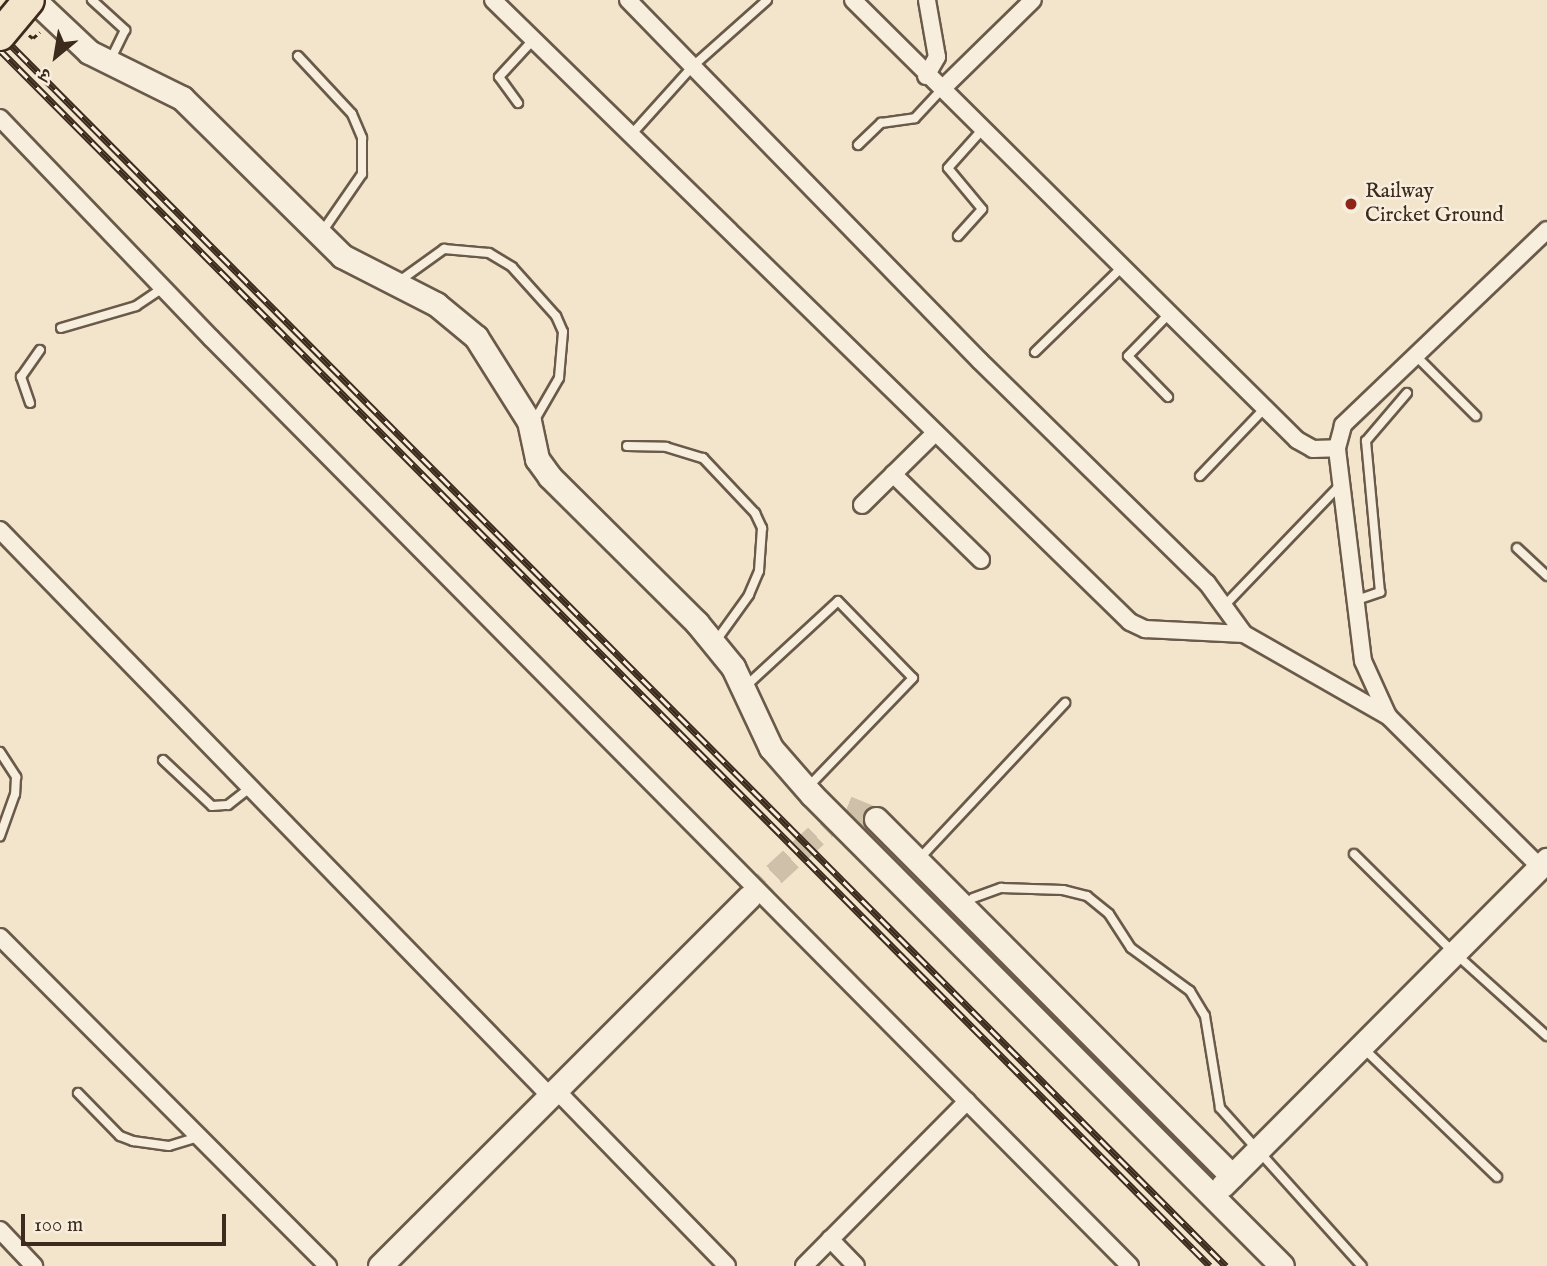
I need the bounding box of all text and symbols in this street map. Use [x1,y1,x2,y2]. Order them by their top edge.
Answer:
north arrow [21,21,91,91]
text: उ [35,61,56,87]
place label: Railway Circket Ground [1365,179,1504,229]
marker: Railway Circket Ground [1343,196,1359,212]
scale bar [24,1200,229,1244]
text: 100 m [34,1212,83,1239]

